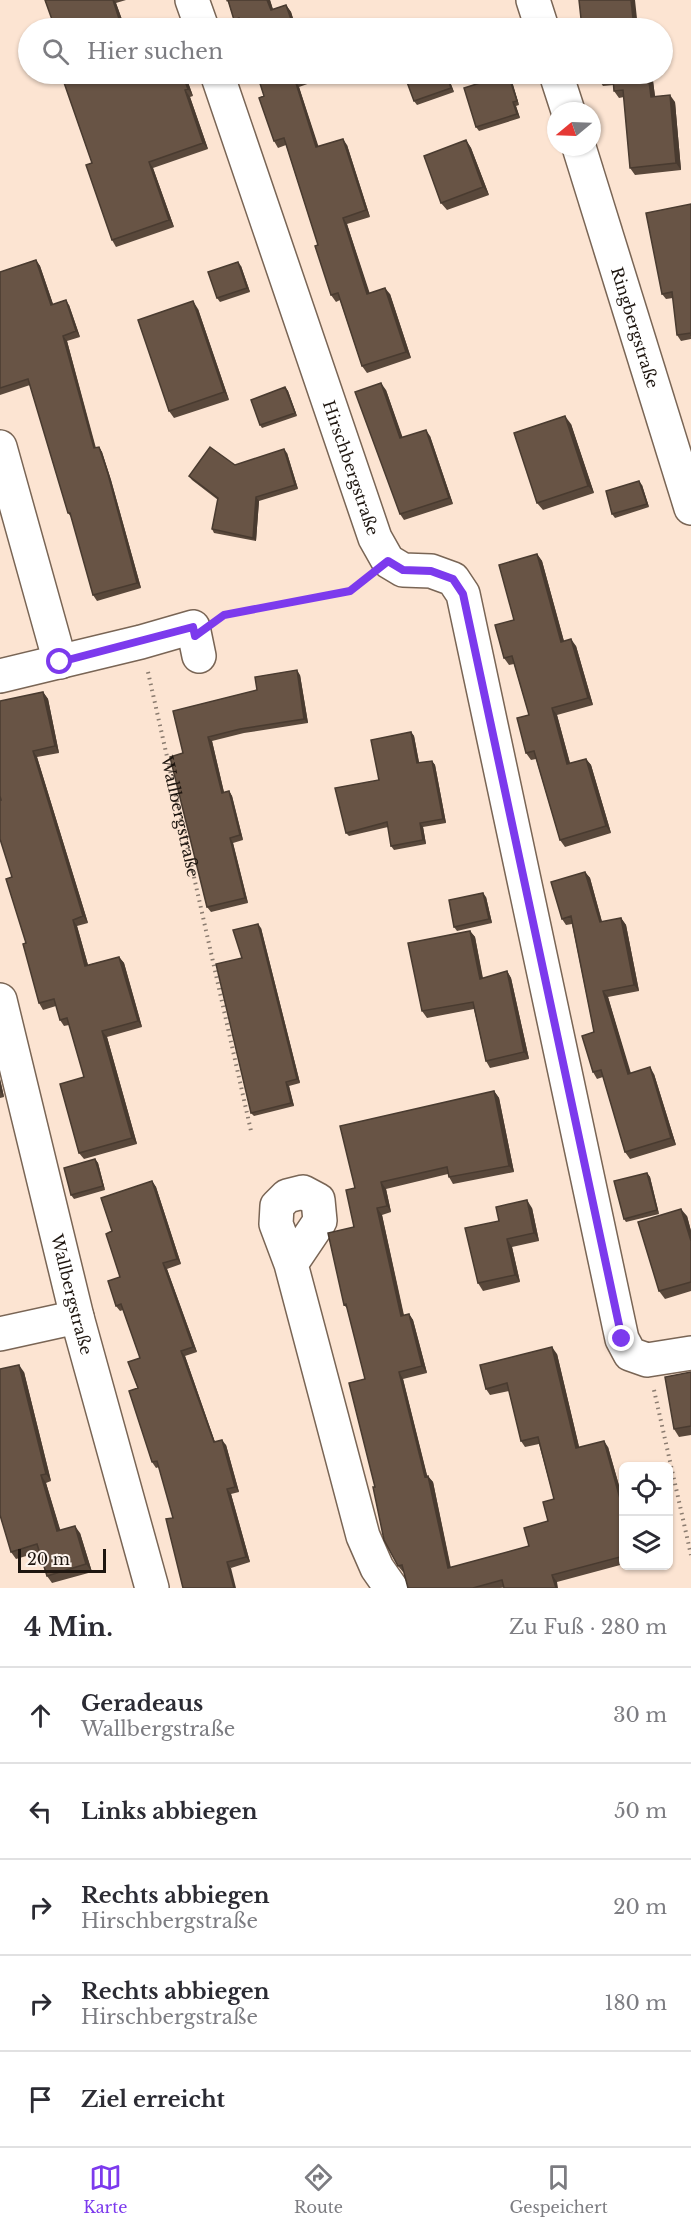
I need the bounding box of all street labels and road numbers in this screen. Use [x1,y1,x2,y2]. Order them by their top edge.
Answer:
street label: Ringbergstraße [607,265,663,390]
street label: Hirschbergstraße [319,398,383,538]
street label: Wallbergstraße [157,753,204,879]
street label: Wallbergstraße [47,1231,97,1357]

